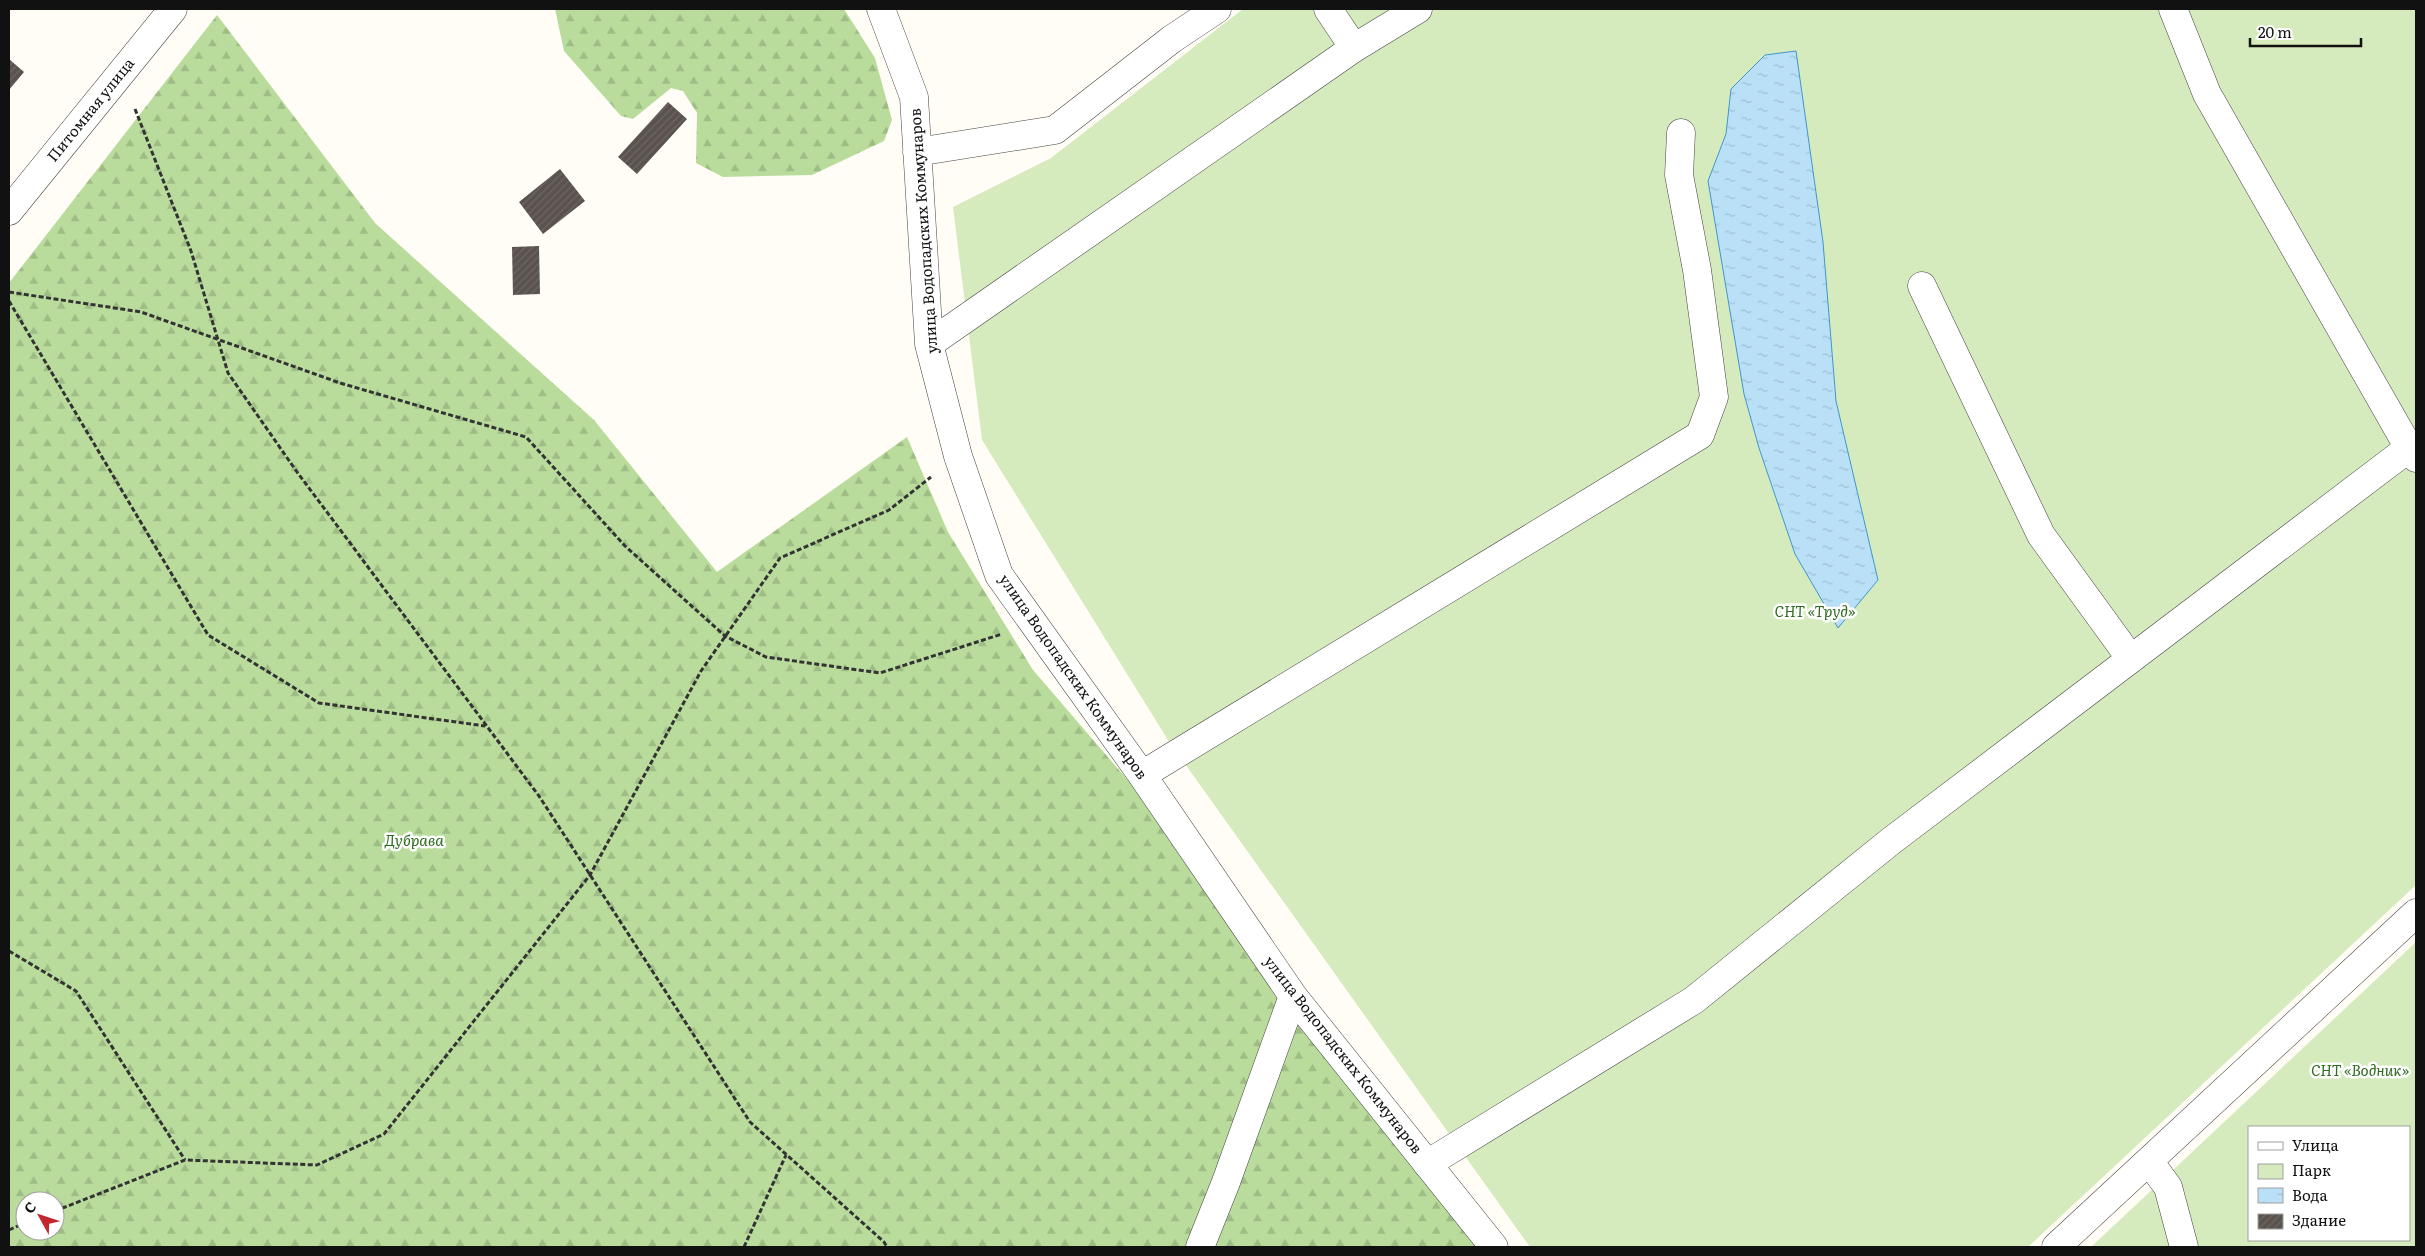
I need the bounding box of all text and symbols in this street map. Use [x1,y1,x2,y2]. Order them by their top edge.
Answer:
scale bar [2250,15,2361,47]
text: 20 m [2258,20,2292,43]
street label: Питомная улица [41,51,140,166]
street label: улица Водопадских Коммунаров [902,108,943,355]
street label: улица Водопадских Коммунаров [994,569,1154,784]
park label: СНТ «Труд» [1775,599,1856,622]
park label: Дубрава [384,828,444,851]
street label: улица Водопадских Коммунаров [1259,950,1429,1158]
park label: СНТ «Водник» [2311,1058,2409,1081]
legend [2248,1126,2410,1241]
text: Улица [2292,1133,2340,1156]
text: Парк [2292,1158,2331,1181]
text: Вода [2292,1183,2329,1206]
north arrow [15,1191,65,1241]
text: С [18,1197,40,1217]
text: Здание [2292,1208,2346,1231]

